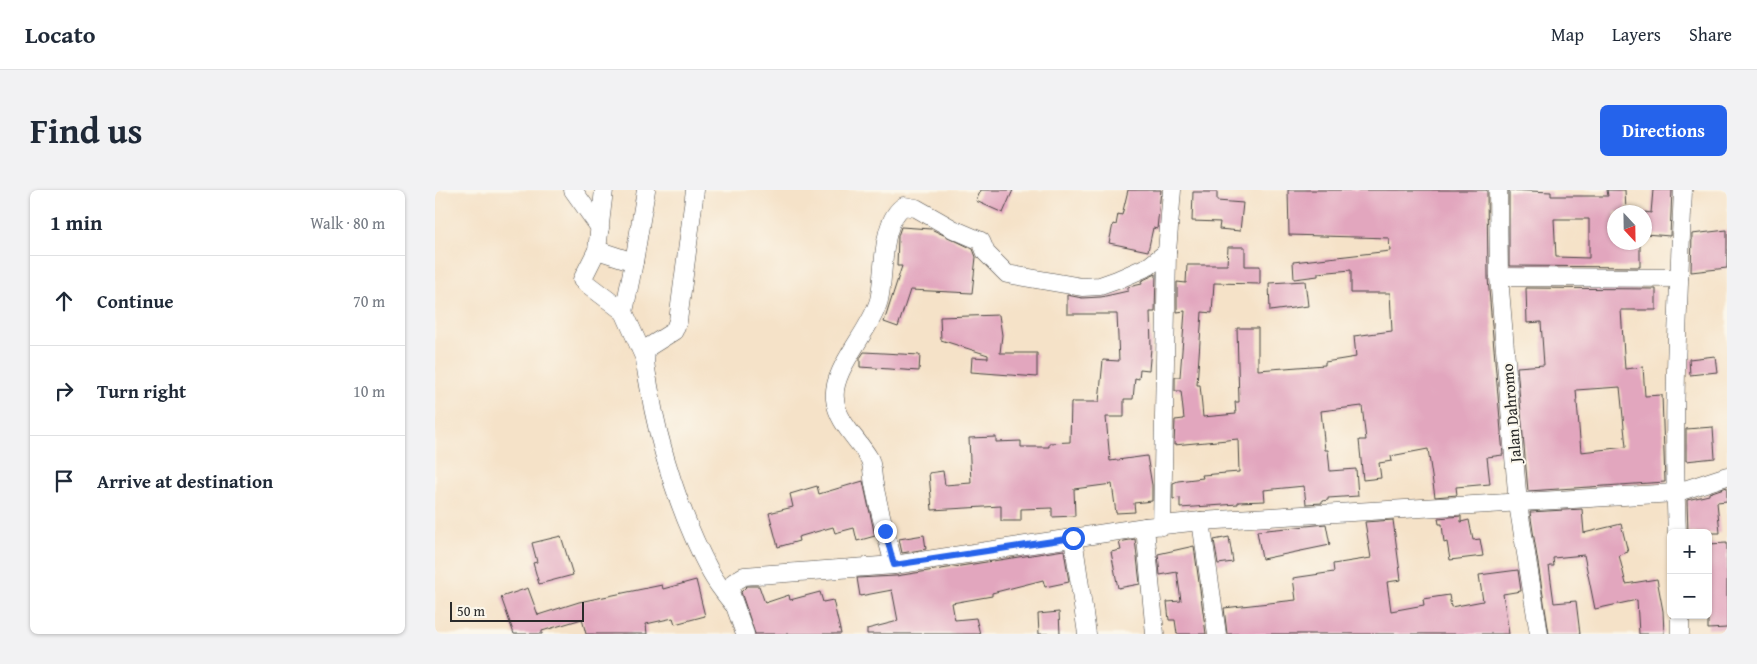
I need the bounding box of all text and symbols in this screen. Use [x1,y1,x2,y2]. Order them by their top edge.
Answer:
text: Locato [25,17,96,52]
text: Map [1551,21,1584,48]
text: Layers [1612,21,1661,48]
text: Share [1689,21,1732,48]
text: Find us [30,105,143,156]
button: Directions [1600,105,1727,156]
north arrow [1607,205,1652,250]
text: 1 min [50,207,102,238]
text: Walk · 80 m [310,211,385,235]
icon: ahead [50,287,78,315]
text: Continue [97,287,174,315]
text: 70 m [353,289,385,313]
street label: Jalan Dahromo [1495,363,1527,465]
icon: right [50,377,78,405]
text: Turn right [97,377,186,405]
text: 10 m [353,379,385,403]
icon: arrive [50,467,78,495]
text: Arrive at destination [97,467,273,495]
route end [874,520,897,543]
route start [1062,527,1085,550]
map controls [1667,529,1712,619]
button: + [1667,529,1712,574]
button: − [1667,574,1712,619]
scale bar [450,599,584,622]
text: 50 m [457,601,485,621]

